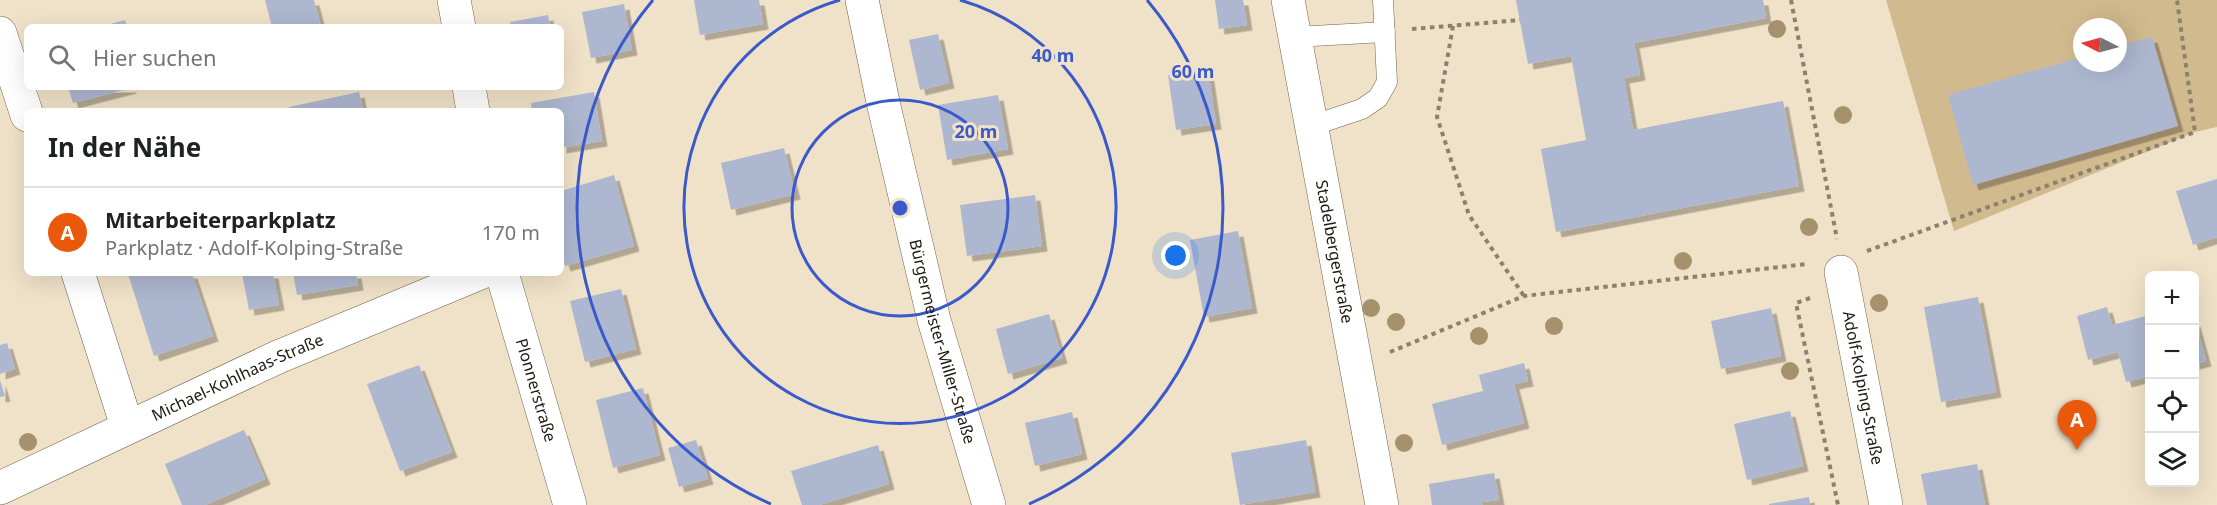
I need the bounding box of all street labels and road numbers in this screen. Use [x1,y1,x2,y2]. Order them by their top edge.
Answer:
street label: Stadelbergerstraße [1311,178,1359,325]
street label: Bürgermeister-Miller-Straße [904,237,981,446]
street label: Adolf-Kolping-Straße [1838,309,1889,467]
street label: Michael-Kohlhaas-Straße [148,328,327,426]
street label: Plonnerstraße [511,336,562,444]

